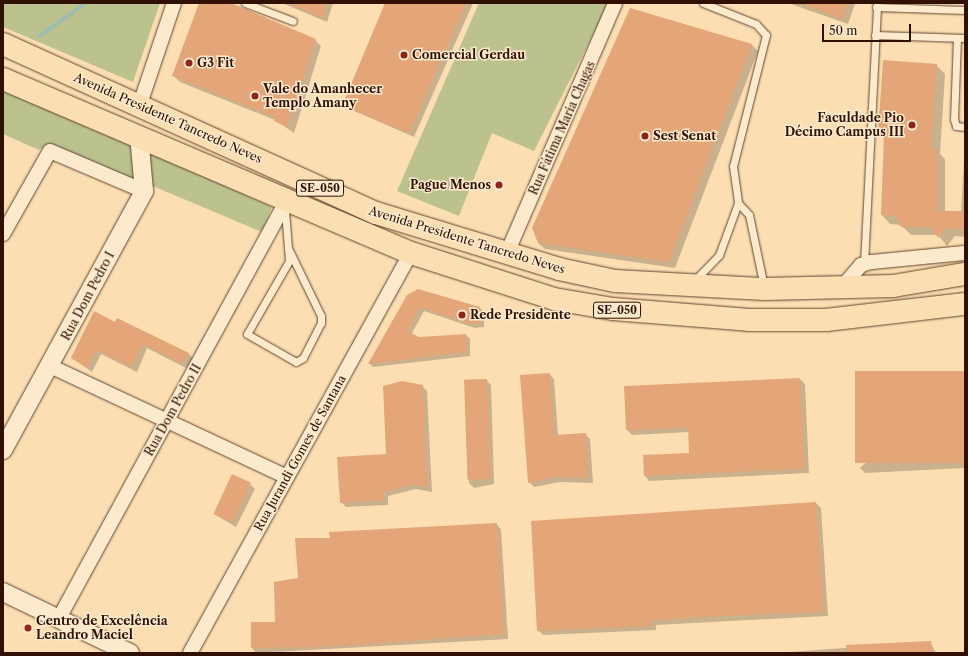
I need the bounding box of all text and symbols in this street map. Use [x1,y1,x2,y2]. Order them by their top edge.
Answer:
scale bar [824,16,913,42]
text: 50 m [829,23,858,38]
place label: Comercial Gerdau [412,48,525,62]
marker: Comercial Gerdau [399,50,409,60]
place label: G3 Fit [197,56,234,70]
marker: G3 Fit [184,58,194,68]
street label: Rua Fátima Maria Chagas [526,59,598,197]
street label: Avenida Presidente Tancredo Neves [72,70,264,166]
place label: Vale do Amanhecer Templo Amany [263,82,383,110]
marker: Vale do Amanhecer Templo Amany [250,91,260,101]
place label: Faculdade Pio Décimo Campus III [785,111,904,139]
marker: Faculdade Pio Décimo Campus III [907,120,917,130]
place label: Sest Senat [653,129,716,143]
marker: Sest Senat [640,131,650,141]
place label: Pague Menos [410,178,491,192]
road number: SE-050 [296,179,344,197]
marker: Pague Menos [494,180,504,190]
street label: Avenida Presidente Tancredo Neves [367,203,567,277]
street label: Rua Dom Pedro I [58,249,118,343]
road number: SE-050 [593,301,641,319]
place label: Rede Presidente [470,308,571,322]
marker: Rede Presidente [457,310,467,320]
street label: Rua Dom Pedro II [142,361,204,459]
street label: Rua Jurandi Gomes de Santana [251,372,349,534]
place label: Centro de Excelência Leandro Maciel [36,614,168,642]
marker: Centro de Excelência Leandro Maciel [23,623,33,633]

